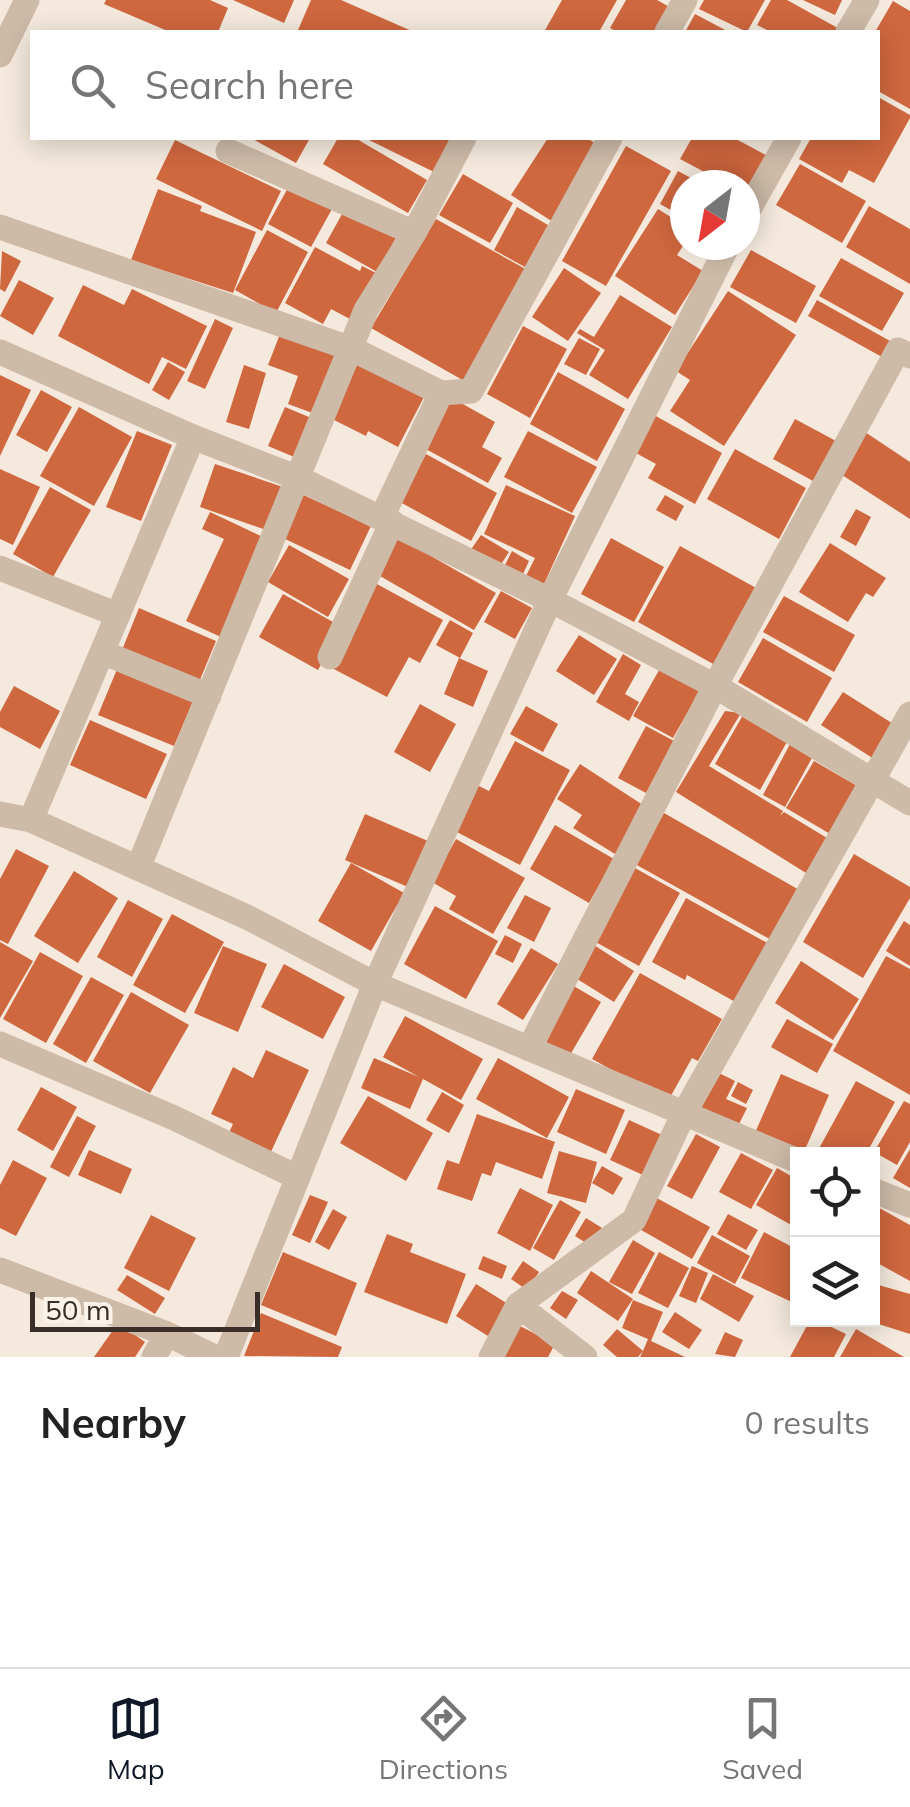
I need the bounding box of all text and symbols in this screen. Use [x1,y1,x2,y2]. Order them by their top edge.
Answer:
search box [30,30,880,140]
icon: search [65,58,120,113]
text: Search here [145,61,354,109]
north arrow [670,170,760,260]
map controls [790,1147,880,1327]
button: locate [790,1147,880,1237]
button: layers [790,1237,880,1327]
scale bar [30,1287,260,1332]
text: 50 m [45,1292,111,1327]
text: Nearby [40,1396,186,1449]
text: 0 results [745,1402,870,1442]
tab: Map [107,1691,165,1786]
tab: Directions [379,1691,508,1786]
tab: Saved [722,1691,803,1786]

